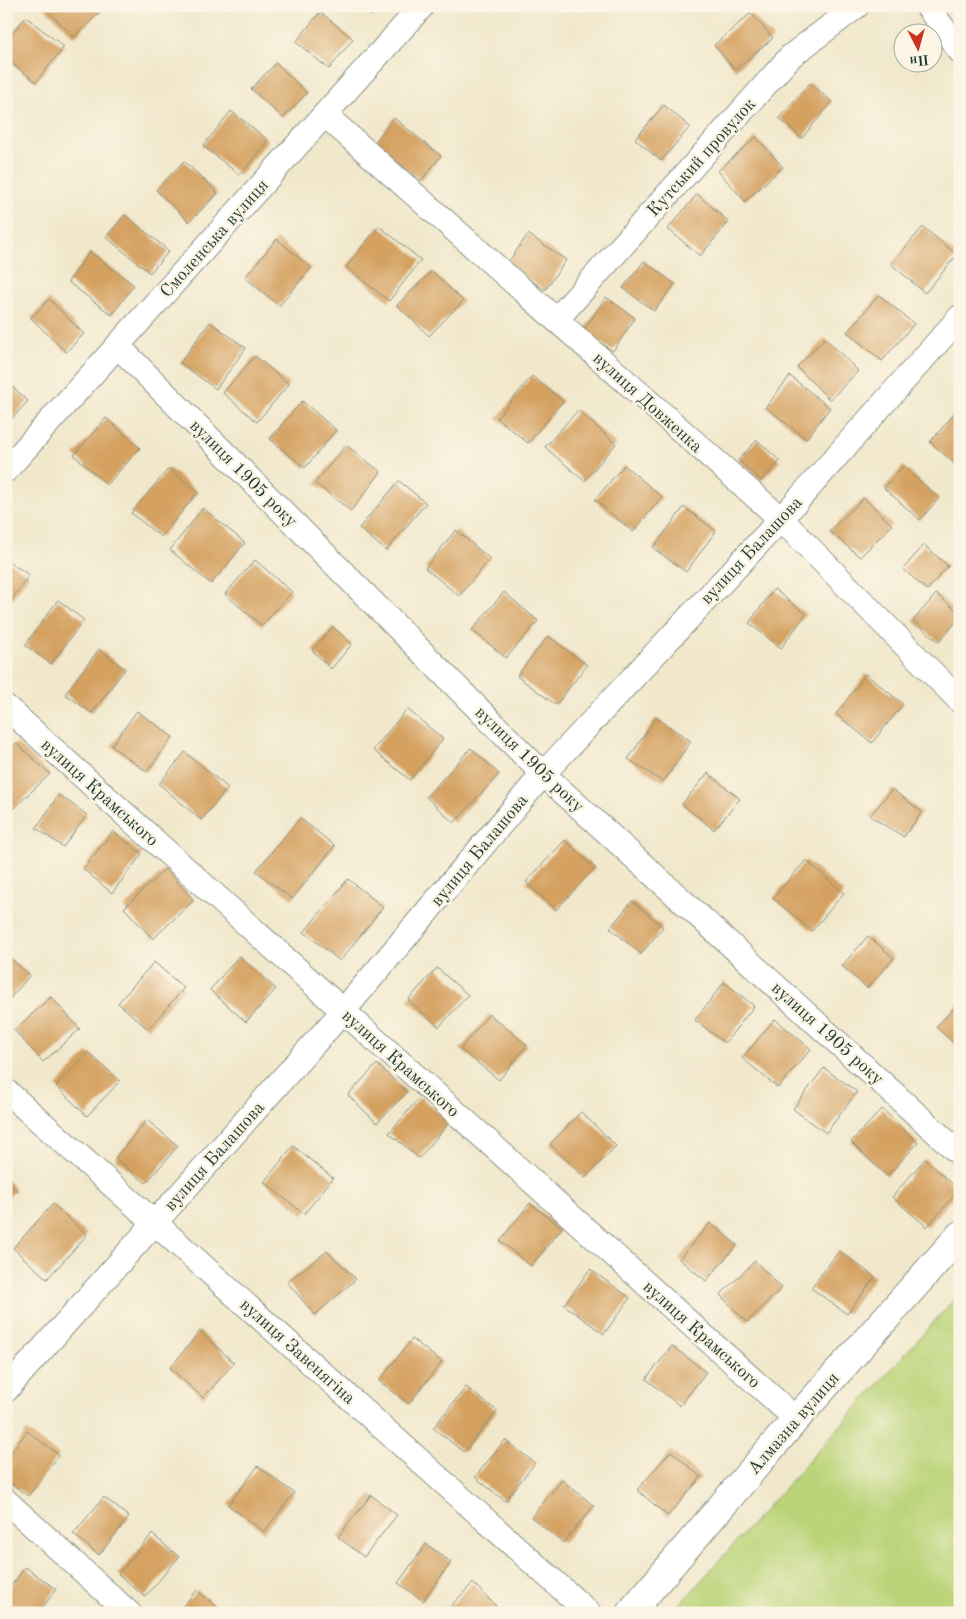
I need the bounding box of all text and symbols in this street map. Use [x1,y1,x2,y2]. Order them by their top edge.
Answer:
north arrow [894,22,944,72]
text: Пн [909,52,930,68]
street label: Кутський провулок [644,95,759,220]
street label: Смоленська вулиця [157,176,272,301]
street label: вулиця Довженка [589,349,705,456]
street label: вулиця 1905 року [186,416,301,531]
street label: вулиця Балашова [697,493,806,608]
street label: вулиця 1905 року [471,703,588,816]
street label: вулиця Крамського [37,736,162,850]
street label: вулиця Балашова [428,791,532,910]
street label: вулиця 1905 року [768,979,887,1089]
street label: вулиця Крамського [338,1007,463,1121]
street label: вулиця Балашова [161,1099,268,1215]
street label: вулиця Крамського [639,1278,764,1392]
street label: вулиця Завенягіна [236,1296,358,1408]
street label: Алмазна вулиця [745,1369,843,1478]

